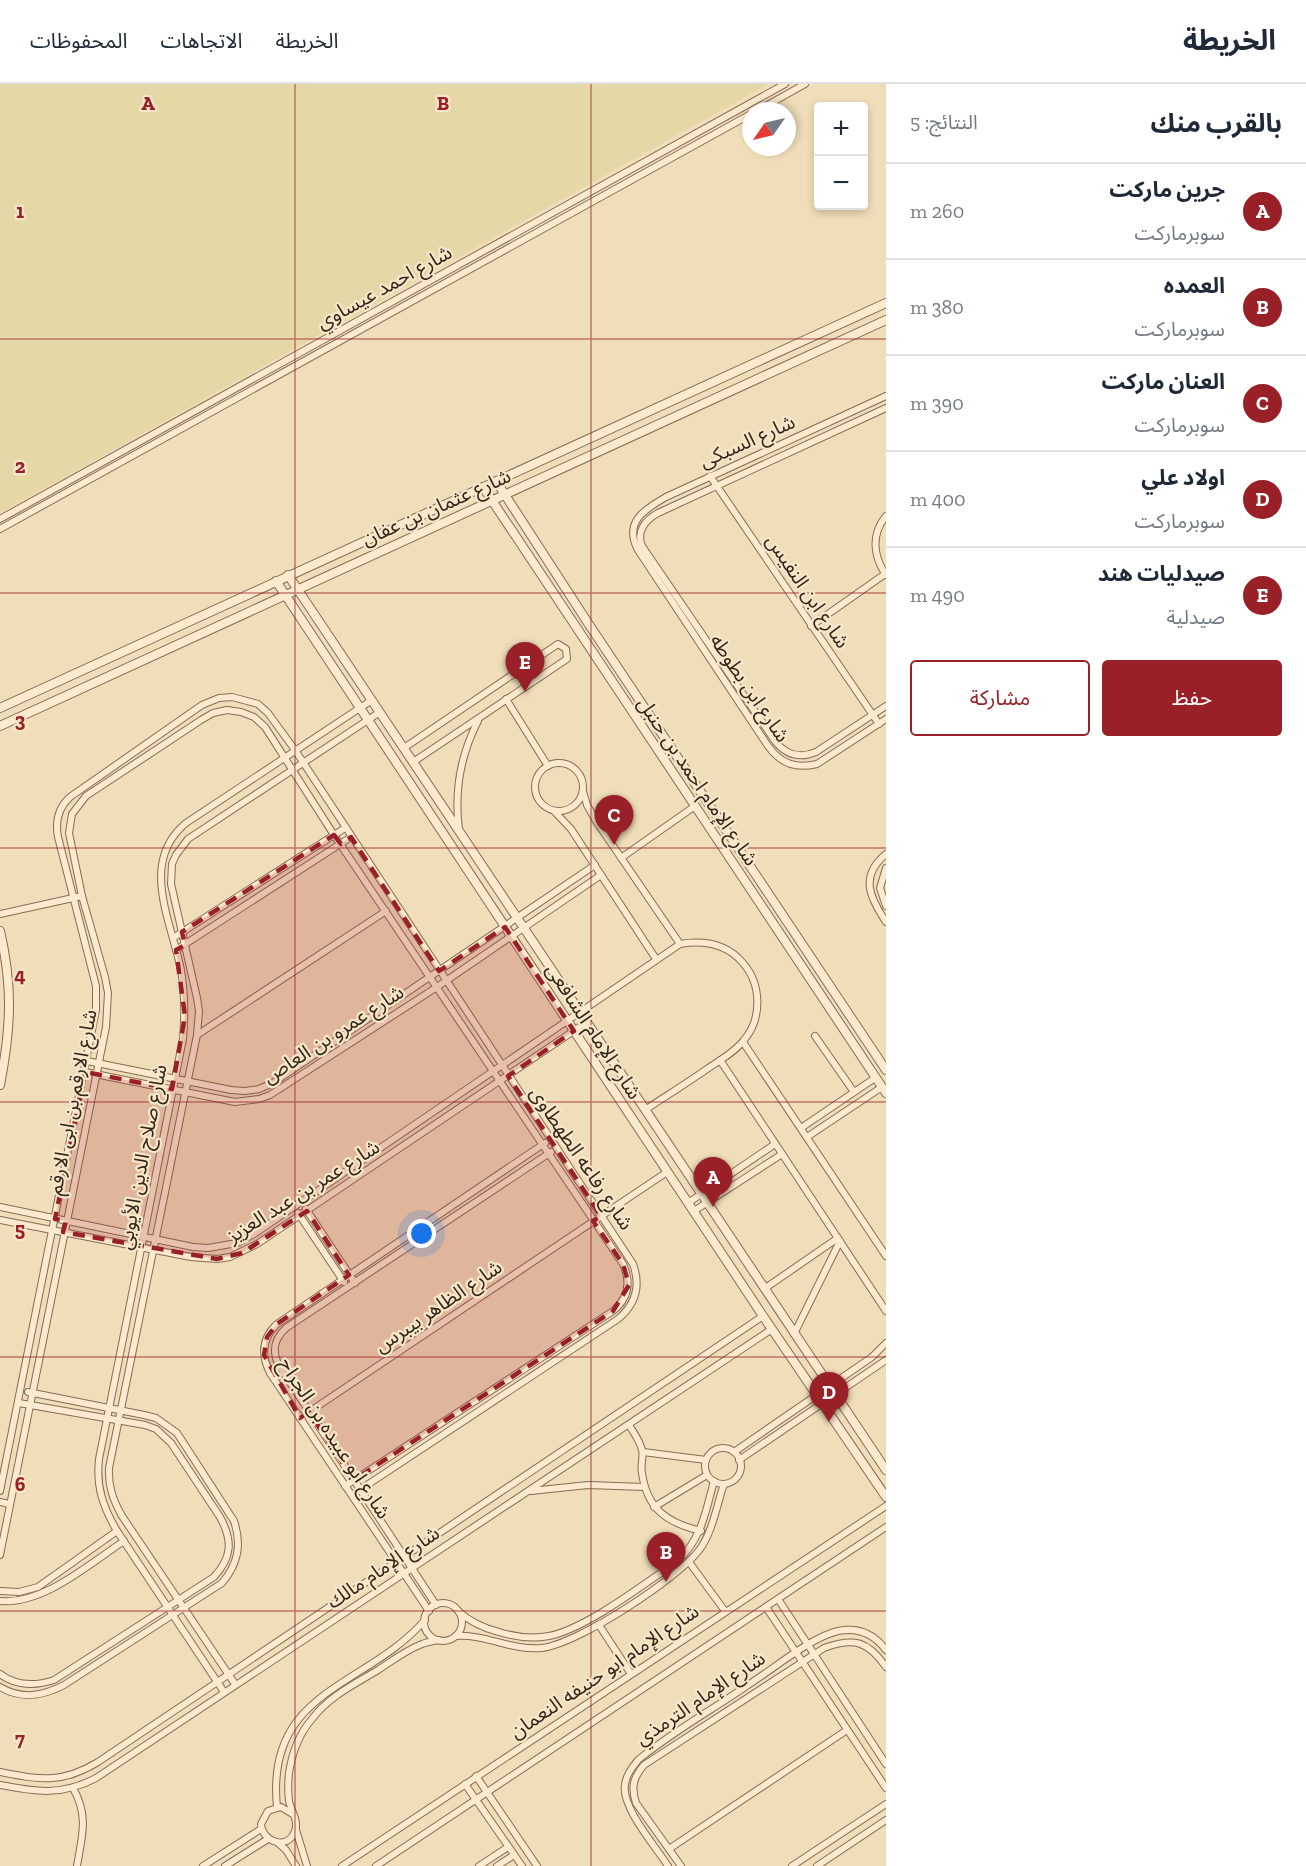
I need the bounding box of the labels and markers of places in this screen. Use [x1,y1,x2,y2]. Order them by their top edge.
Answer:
pin: E [506,642,544,692]
pin: C [594,796,634,845]
pin: A [694,1158,732,1207]
pin: D [810,1372,848,1422]
pin: B [646,1532,686,1582]

